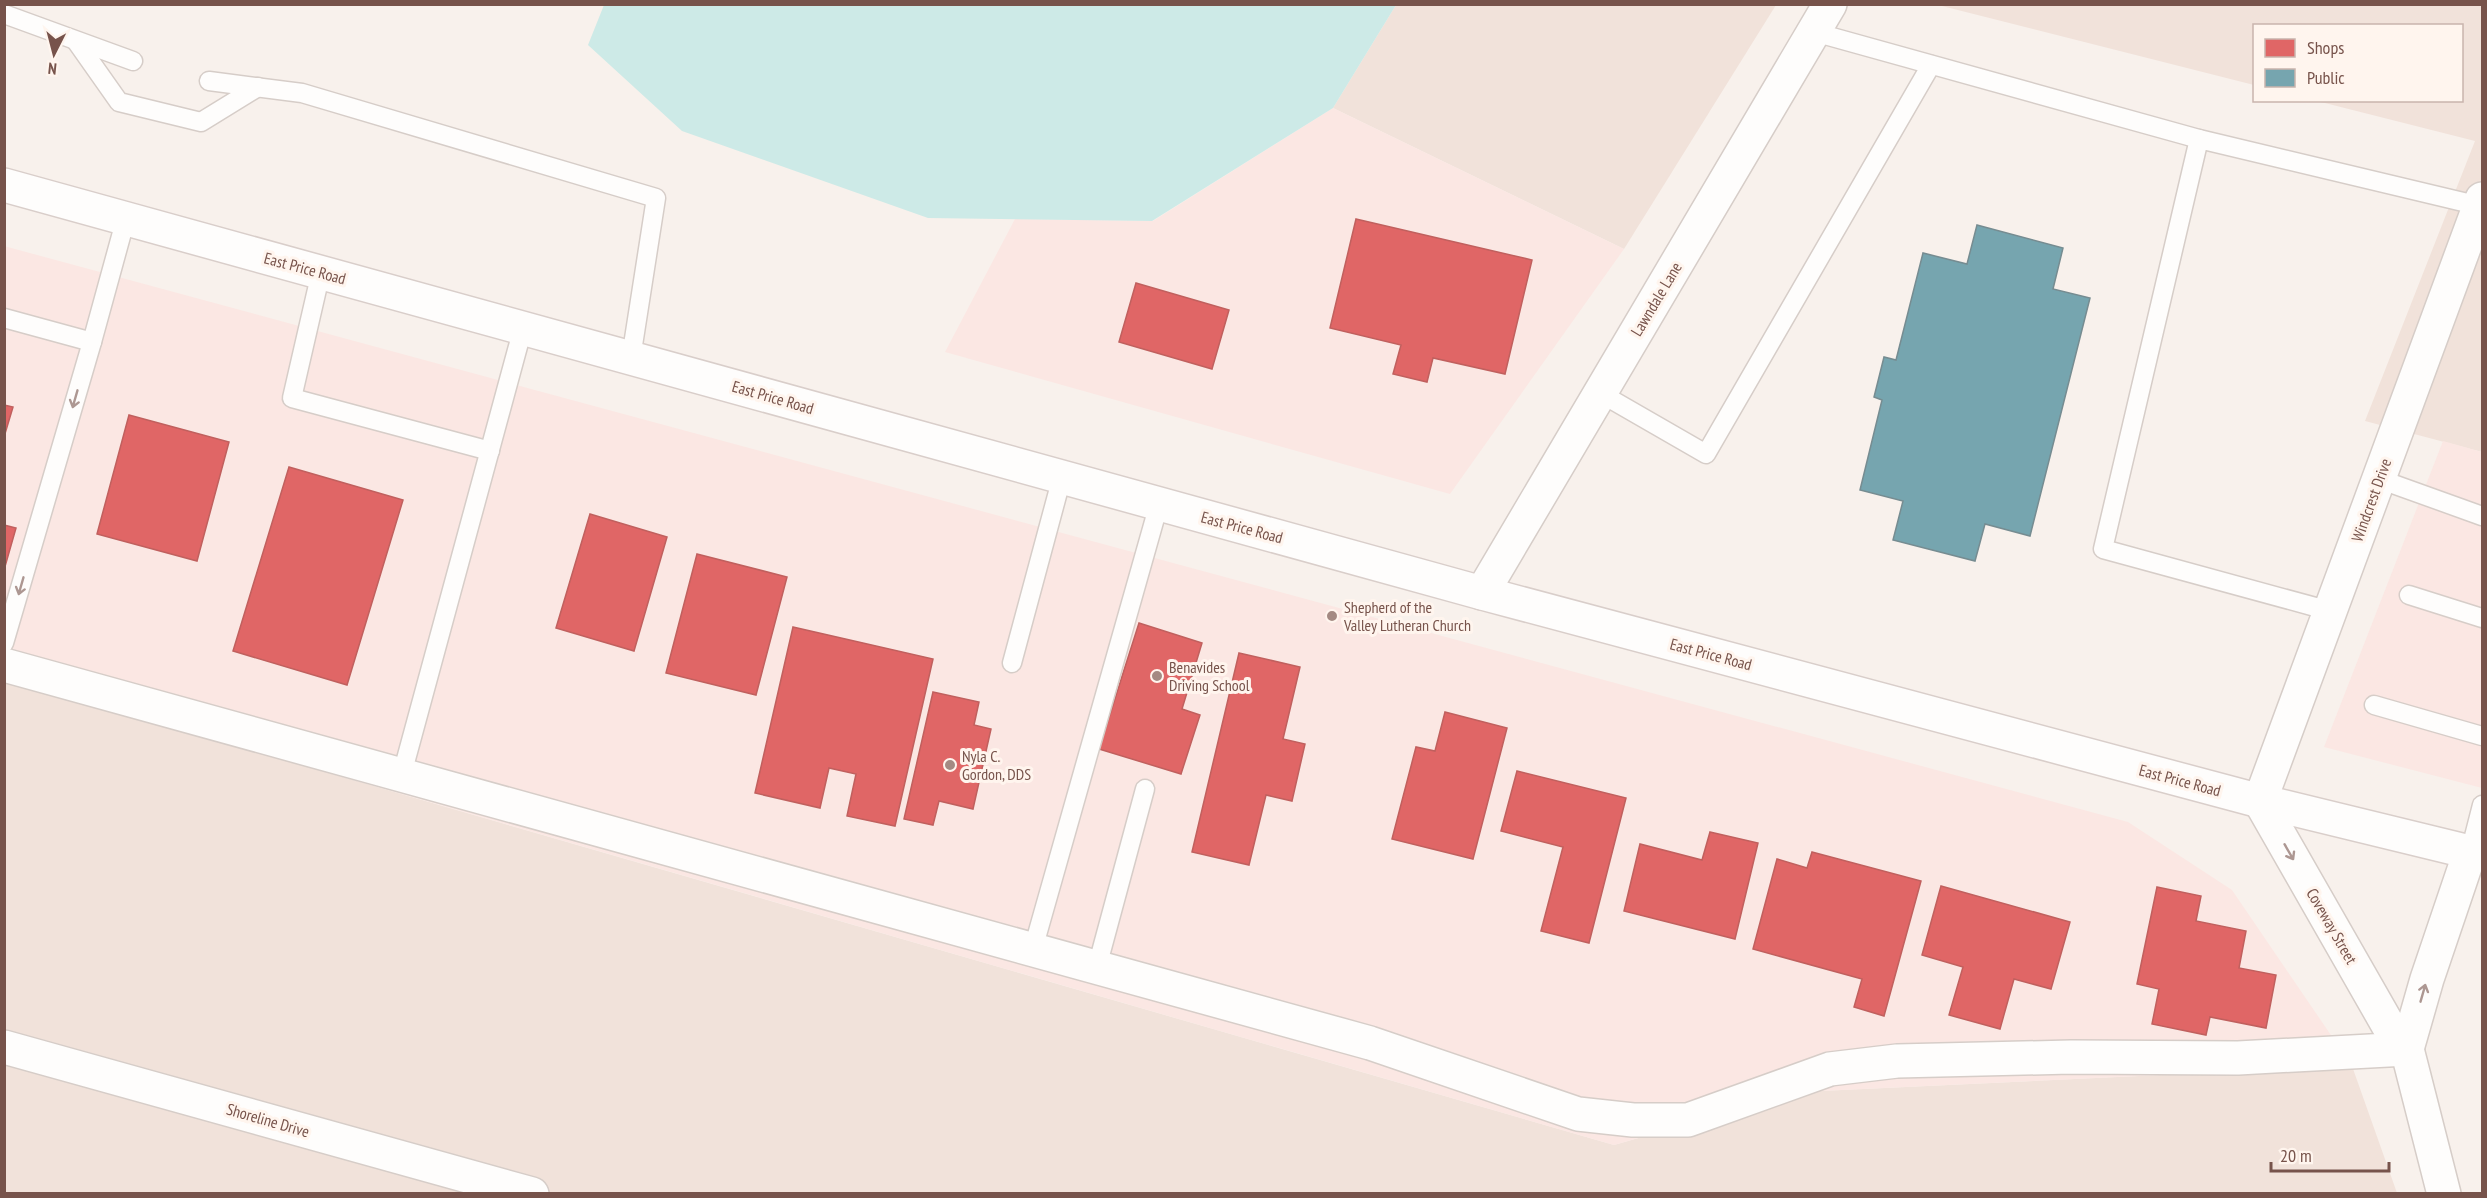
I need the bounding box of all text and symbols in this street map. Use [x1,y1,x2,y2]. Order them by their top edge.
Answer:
north arrow [24,24,84,84]
legend [2253,24,2463,102]
text: Shops [2307,36,2344,59]
text: N [47,59,58,79]
text: Public [2307,66,2345,89]
street label: East Price Road [262,247,348,289]
street label: Lawndale Lane [1626,258,1686,340]
street label: East Price Road [730,376,816,418]
one-way arrow [69,389,81,408]
street label: Windcrest Drive [2347,456,2395,544]
street label: East Price Road [1199,506,1285,548]
one-way arrow [15,576,26,595]
place label: Shepherd of the Valley Lutheran Church [1343,597,1471,635]
marker: Shepherd of the Valley Lutheran Church [1325,609,1339,623]
street label: East Price Road [1668,633,1754,675]
place label: Benavides Driving School [1169,657,1250,695]
marker: Benavides Driving School [1150,669,1164,683]
place label: Nyla C. Gordon, DDS [962,746,1031,784]
marker: Nyla C. Gordon, DDS [943,758,957,772]
street label: East Price Road [2137,759,2223,801]
one-way arrow [2283,843,2295,860]
street label: Coveway Street [2302,885,2362,968]
one-way arrow [2418,984,2429,1003]
street label: Shoreline Drive [224,1099,312,1141]
scale bar [2271,1135,2390,1173]
text: 20 m [2280,1144,2312,1167]

